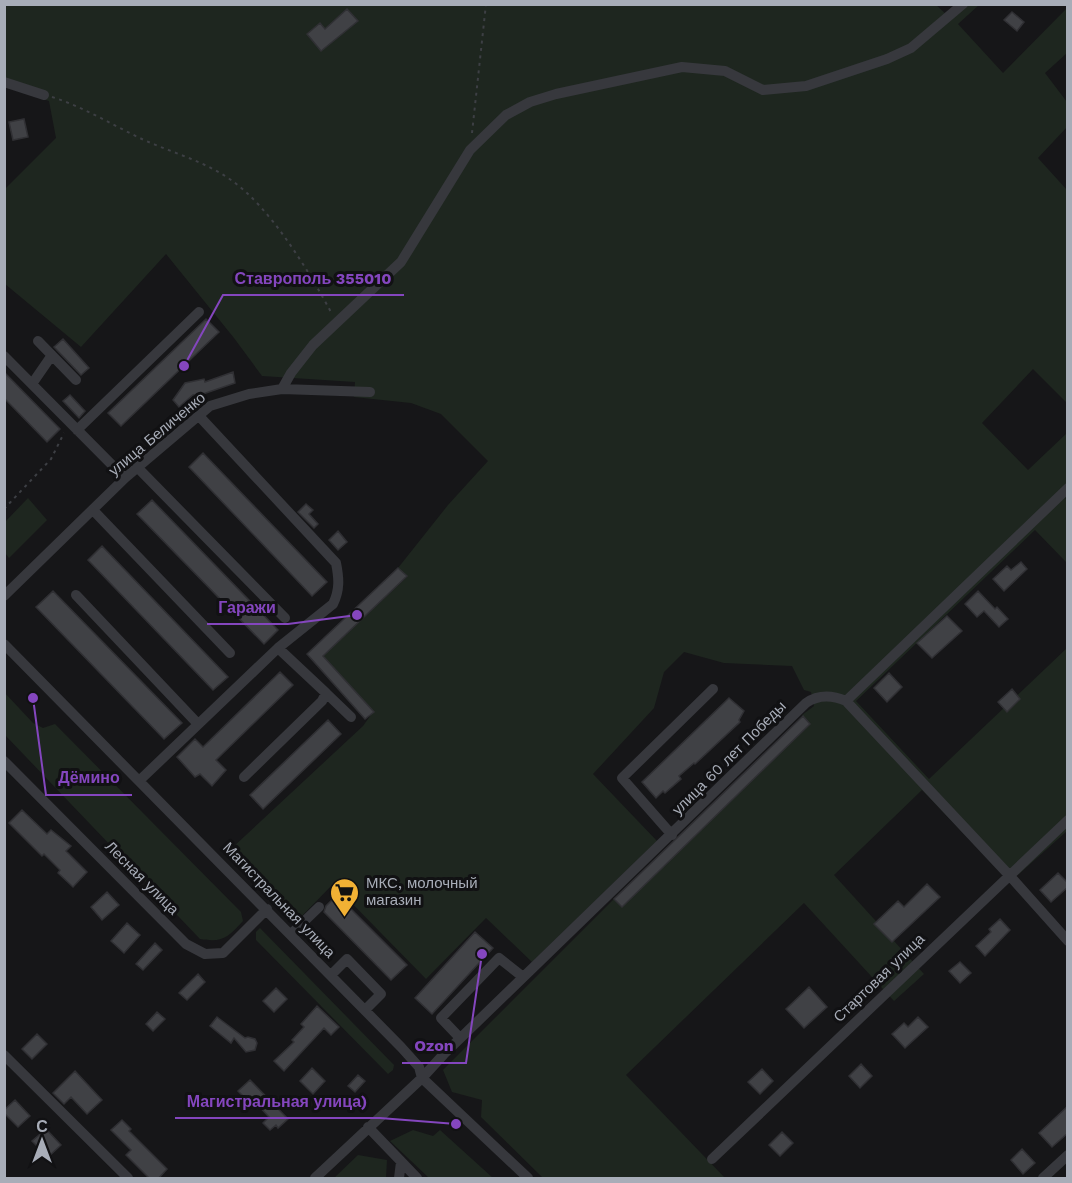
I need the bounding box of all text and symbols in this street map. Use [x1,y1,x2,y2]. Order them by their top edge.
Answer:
callout: Ставрополь 355010 [223,261,404,295]
text: Ставрополь 355010 [235,269,391,288]
street label: улица Беличенко [105,388,209,480]
callout: Гаражи [207,590,288,624]
text: Гаражи [218,598,276,617]
street label: улица 60 лет Победы [668,697,790,819]
callout: Дёмино [46,761,132,795]
text: Дёмино [58,768,120,787]
street label: Лесная улица [101,837,183,919]
street label: Магистральная улица [219,839,339,962]
place label: МКС, молочный магазин [366,874,478,909]
supermarket icon: МКС, молочный магазин [329,876,361,918]
street label: Стартовая улица [830,930,929,1026]
callout: Ozon [402,1029,466,1063]
text: Ozon [414,1036,454,1055]
callout: Магистральная улица) [175,1084,380,1118]
text: Магистральная улица) [187,1092,367,1111]
north arrow [12,1111,72,1171]
text: С [36,1117,48,1136]

